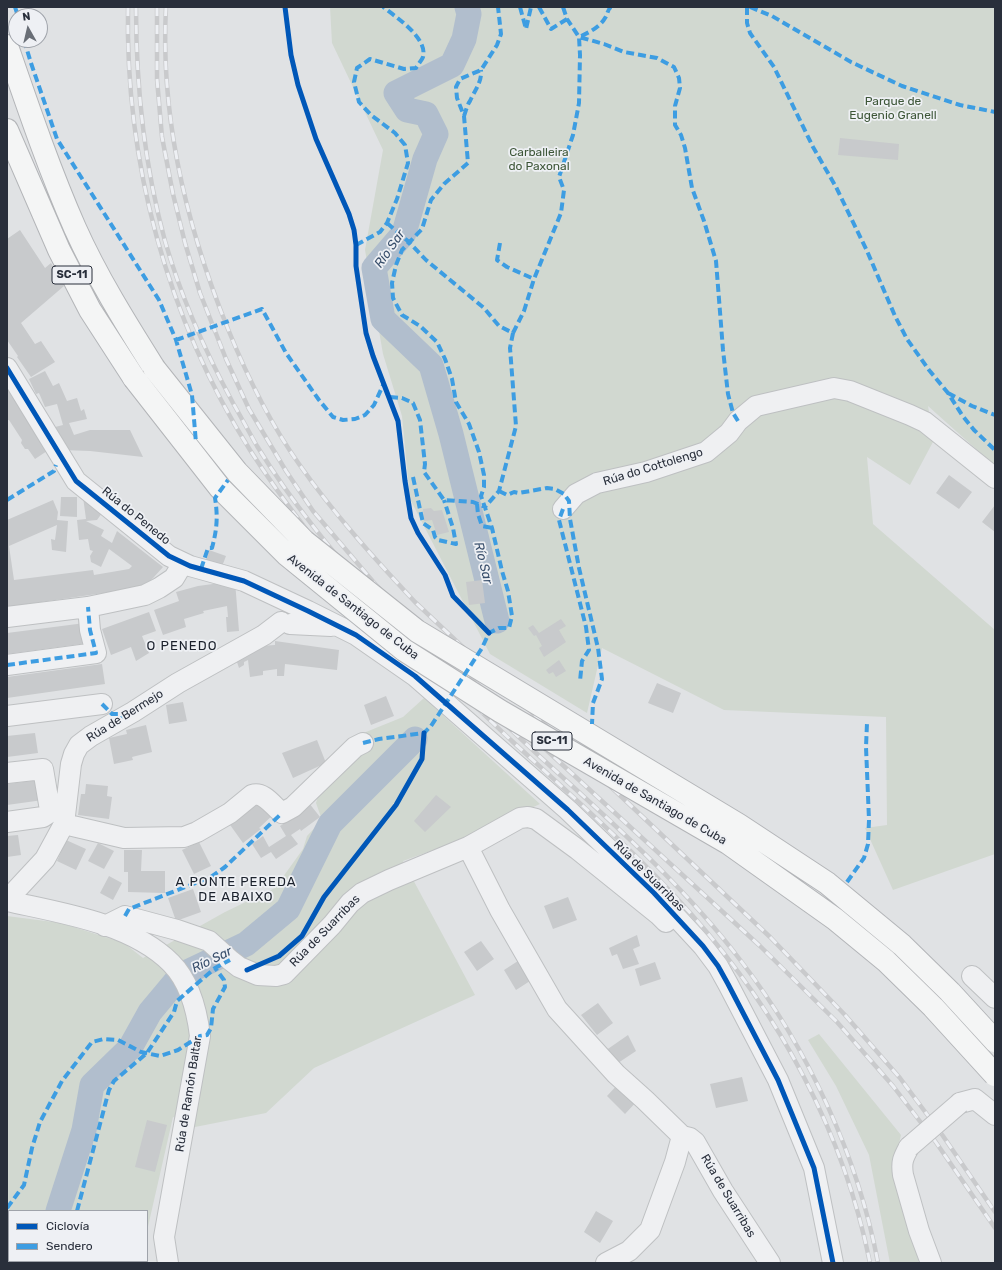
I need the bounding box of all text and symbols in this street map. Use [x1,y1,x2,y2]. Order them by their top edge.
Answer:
north arrow [8,8,48,48]
text: N [22,10,31,24]
park label: Parque de Eugenio Granell [849,95,937,123]
park label: Carballeira do Paxonal [508,146,570,174]
water label: Río Sar [371,227,409,271]
road number: SC-11 [52,266,92,284]
street label: Rúa do Cottolengo [601,445,705,489]
street label: Rúa do Penedo [99,484,173,548]
water label: Río Sar [470,540,496,586]
street label: Avenida de Santiago de Cuba [284,551,422,663]
district label: O PENEDO [147,638,217,654]
street label: Rúa de Bermejo [84,687,166,745]
road number: SC-11 [532,732,572,750]
street label: Avenida de Santiago de Cuba [581,754,729,848]
street label: Rúa de Suarribas [610,837,688,915]
district label: A PONTE PEREDA DE ABAIXO [176,874,296,905]
street label: Rúa de Suarribas [287,892,363,970]
water label: Río Sar [189,944,235,976]
street label: Rúa de Ramón Baltar [173,1035,205,1153]
street label: Rúa de Suarribas [697,1152,759,1240]
legend [8,1210,148,1262]
text: Ciclovía [46,1219,89,1233]
text: Sendero [46,1239,93,1253]

